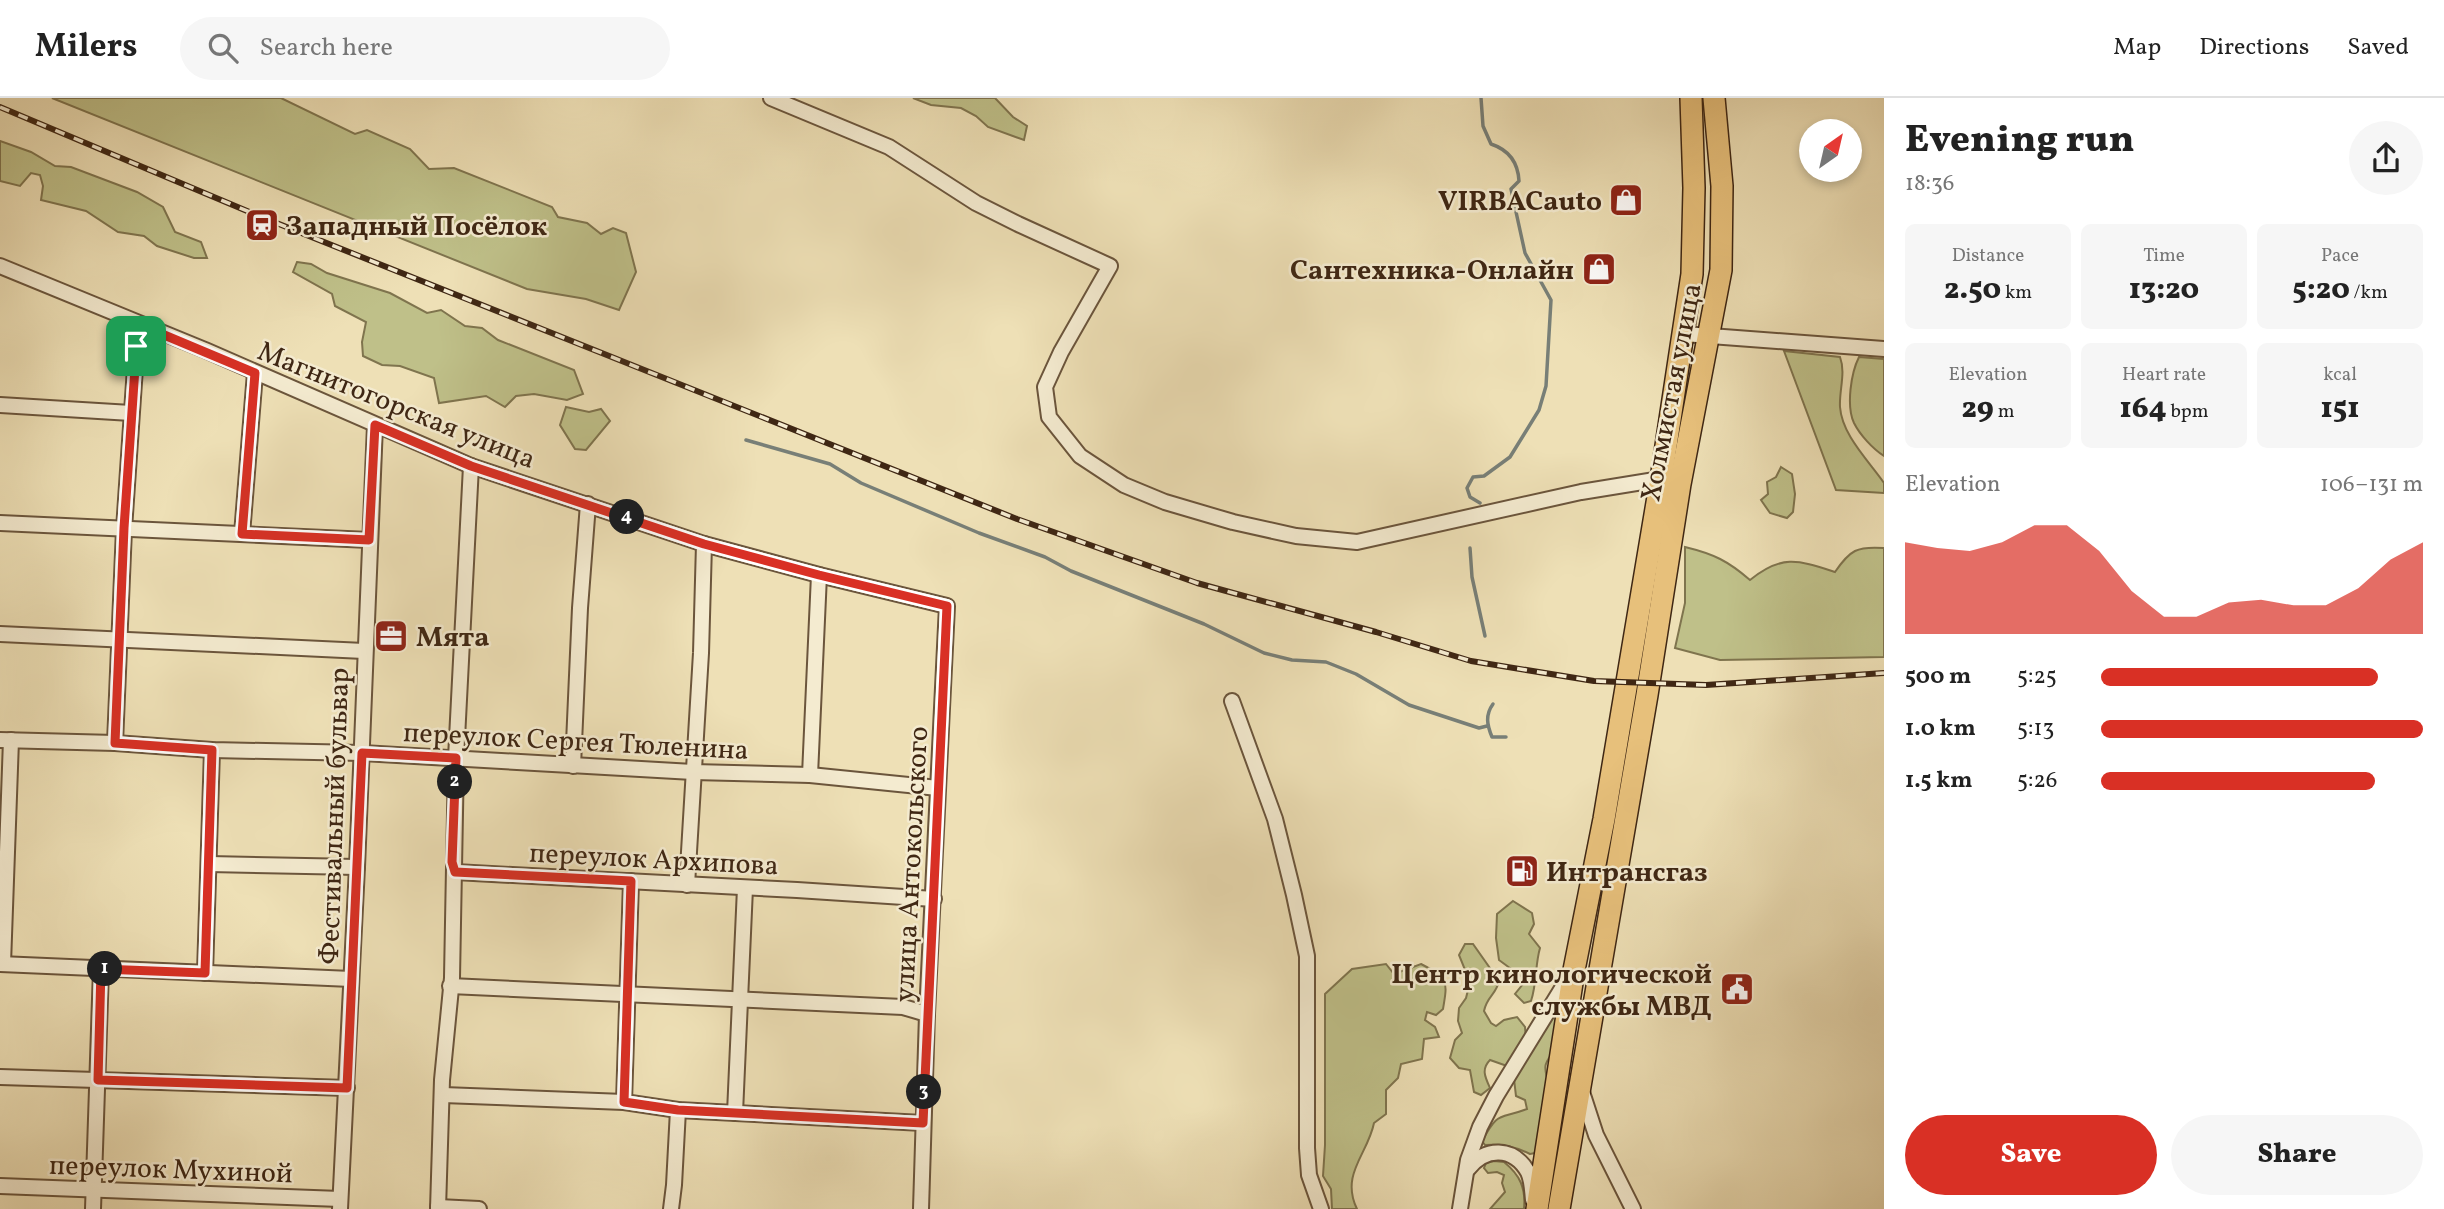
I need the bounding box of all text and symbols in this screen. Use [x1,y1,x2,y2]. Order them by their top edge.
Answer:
search box [180,17,670,80]
text: Milers [35,25,138,71]
icon: search [204,29,242,67]
text: Search here [260,30,393,66]
text: Map [2113,31,2161,65]
text: Directions [2199,31,2309,65]
text: Saved [2347,31,2409,65]
text: Evening run [1905,115,2135,168]
north arrow [1799,119,1862,182]
map controls [1799,119,1862,182]
button: share [2349,121,2423,195]
text: 18:36 [1905,168,1954,200]
shop icon: VIRBACauto [1607,181,1645,219]
place label: VIRBACauto [1438,183,1602,222]
station icon: Западный Посёлок [243,206,281,244]
place label: Западный Посёлок [286,208,548,247]
text: Distance [1952,243,2024,269]
text: Time [2143,243,2185,269]
text: Pace [2321,243,2359,269]
shop icon: Сантехника-Онлайн [1580,250,1618,288]
place label: Сантехника-Онлайн [1290,252,1574,291]
text: 2.50 [1944,269,2001,311]
text: 13:20 [2129,269,2199,311]
text: 5:20 [2292,269,2350,311]
street label: Холмистая улица [1632,280,1713,505]
text: km [2001,280,2032,306]
text: /km [2350,280,2388,306]
pin [106,316,166,376]
icon: arrive [117,327,155,365]
street label: Магнитогорская улица [251,333,541,480]
text: Elevation [1949,362,2027,388]
text: Heart rate [2122,362,2206,388]
text: kcal [2323,362,2357,388]
text: 29 [1962,388,1994,430]
text: 164 [2119,388,2167,430]
text: 151 [2321,388,2359,430]
text: m [1994,399,2014,425]
text: bpm [2167,399,2209,425]
text: Elevation [1905,469,2001,501]
text: 106–131 m [2320,469,2423,501]
pin: 4 [610,500,644,534]
text: 4 [621,503,632,529]
office icon: Мята [372,617,410,655]
place label: Мята [416,619,490,658]
text: 500 m [1905,661,1971,693]
text: 5:25 [2017,661,2057,693]
street label: Фестивальный бульвар [311,667,360,965]
text: 1.0 km [1905,713,1976,745]
text: 5:13 [2017,713,2054,745]
street label: переулок Сергея Тюленина [402,714,750,771]
street label: улица Антокольского [886,725,939,1003]
pin: 2 [438,764,472,800]
text: 1.5 km [1905,765,1972,797]
text: 5:26 [2017,765,2057,797]
text: 2 [450,768,459,794]
street label: переулок Архипова [528,834,780,887]
fuel station icon: Интрансгаз [1503,852,1541,890]
place label: Интрансгаз [1546,854,1708,893]
pin: 1 [88,952,122,986]
text: 1 [101,955,108,981]
place label: Центр кинологической службы МВД [1391,956,1712,1027]
public building icon: Центр кинологической службы МВД [1718,970,1756,1008]
pin: 3 [906,1074,942,1110]
text: 3 [919,1078,928,1104]
button: Save [1905,1115,2157,1195]
button: Share [2171,1115,2423,1195]
street label: переулок Мухиной [48,1147,294,1194]

